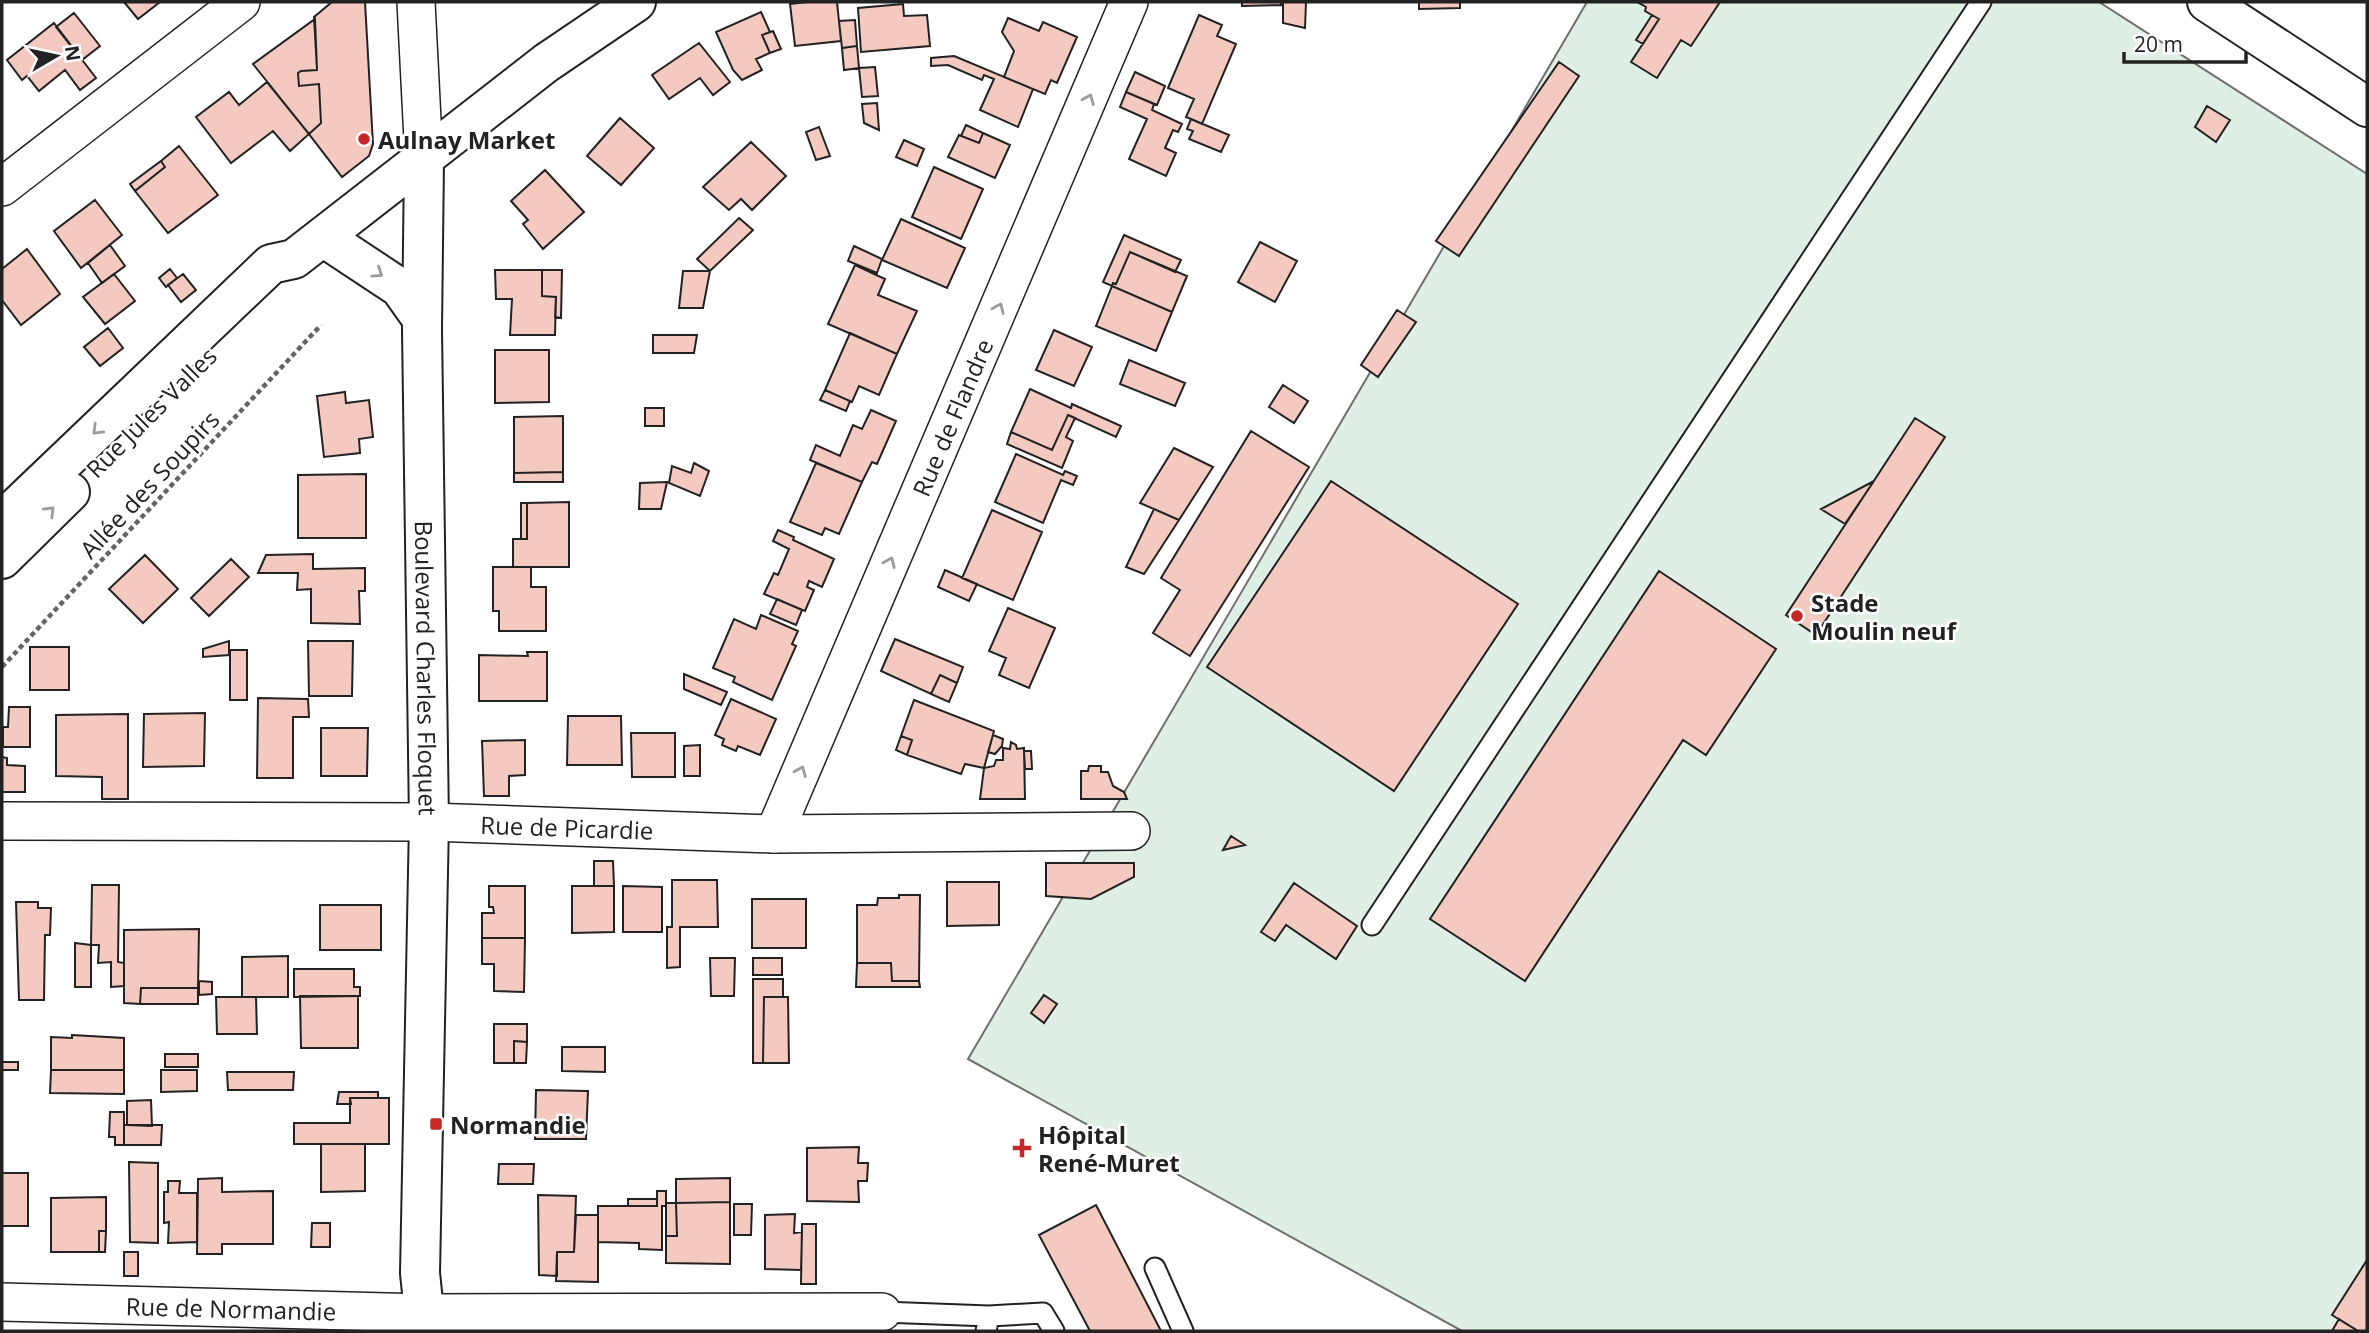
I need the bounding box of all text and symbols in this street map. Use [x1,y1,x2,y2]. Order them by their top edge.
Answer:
north arrow [21,21,91,91]
scale bar [2124,21,2246,65]
text: 20 m [2134,30,2183,58]
text: N [59,44,87,63]
one-way arrow [1081,93,1095,106]
place label: Aulnay Market [378,123,555,156]
marker: Aulnay Market [356,131,372,147]
one-way arrow [370,265,383,277]
one-way arrow [991,302,1005,315]
street label: Rue de Flandre [904,334,1000,501]
street label: Rue Jules Valles [78,339,224,485]
street label: Allée des Soupirs [72,403,226,565]
one-way arrow [92,422,105,435]
one-way arrow [42,506,55,519]
street label: Boulevard Charles Floquet [408,520,445,816]
one-way arrow [882,557,896,569]
place label: Stade Moulin neuf [1811,586,1958,647]
marker: Stade Moulin neuf [1789,608,1805,624]
one-way arrow [793,766,807,778]
street label: Rue de Picardie [480,807,654,846]
place label: Normandie [450,1108,586,1141]
marker: Normandie [428,1116,444,1132]
place label: Hôpital René-Muret [1038,1118,1180,1179]
marker: Hôpital René-Muret [1012,1138,1032,1158]
street label: Rue de Normandie [125,1289,337,1327]

